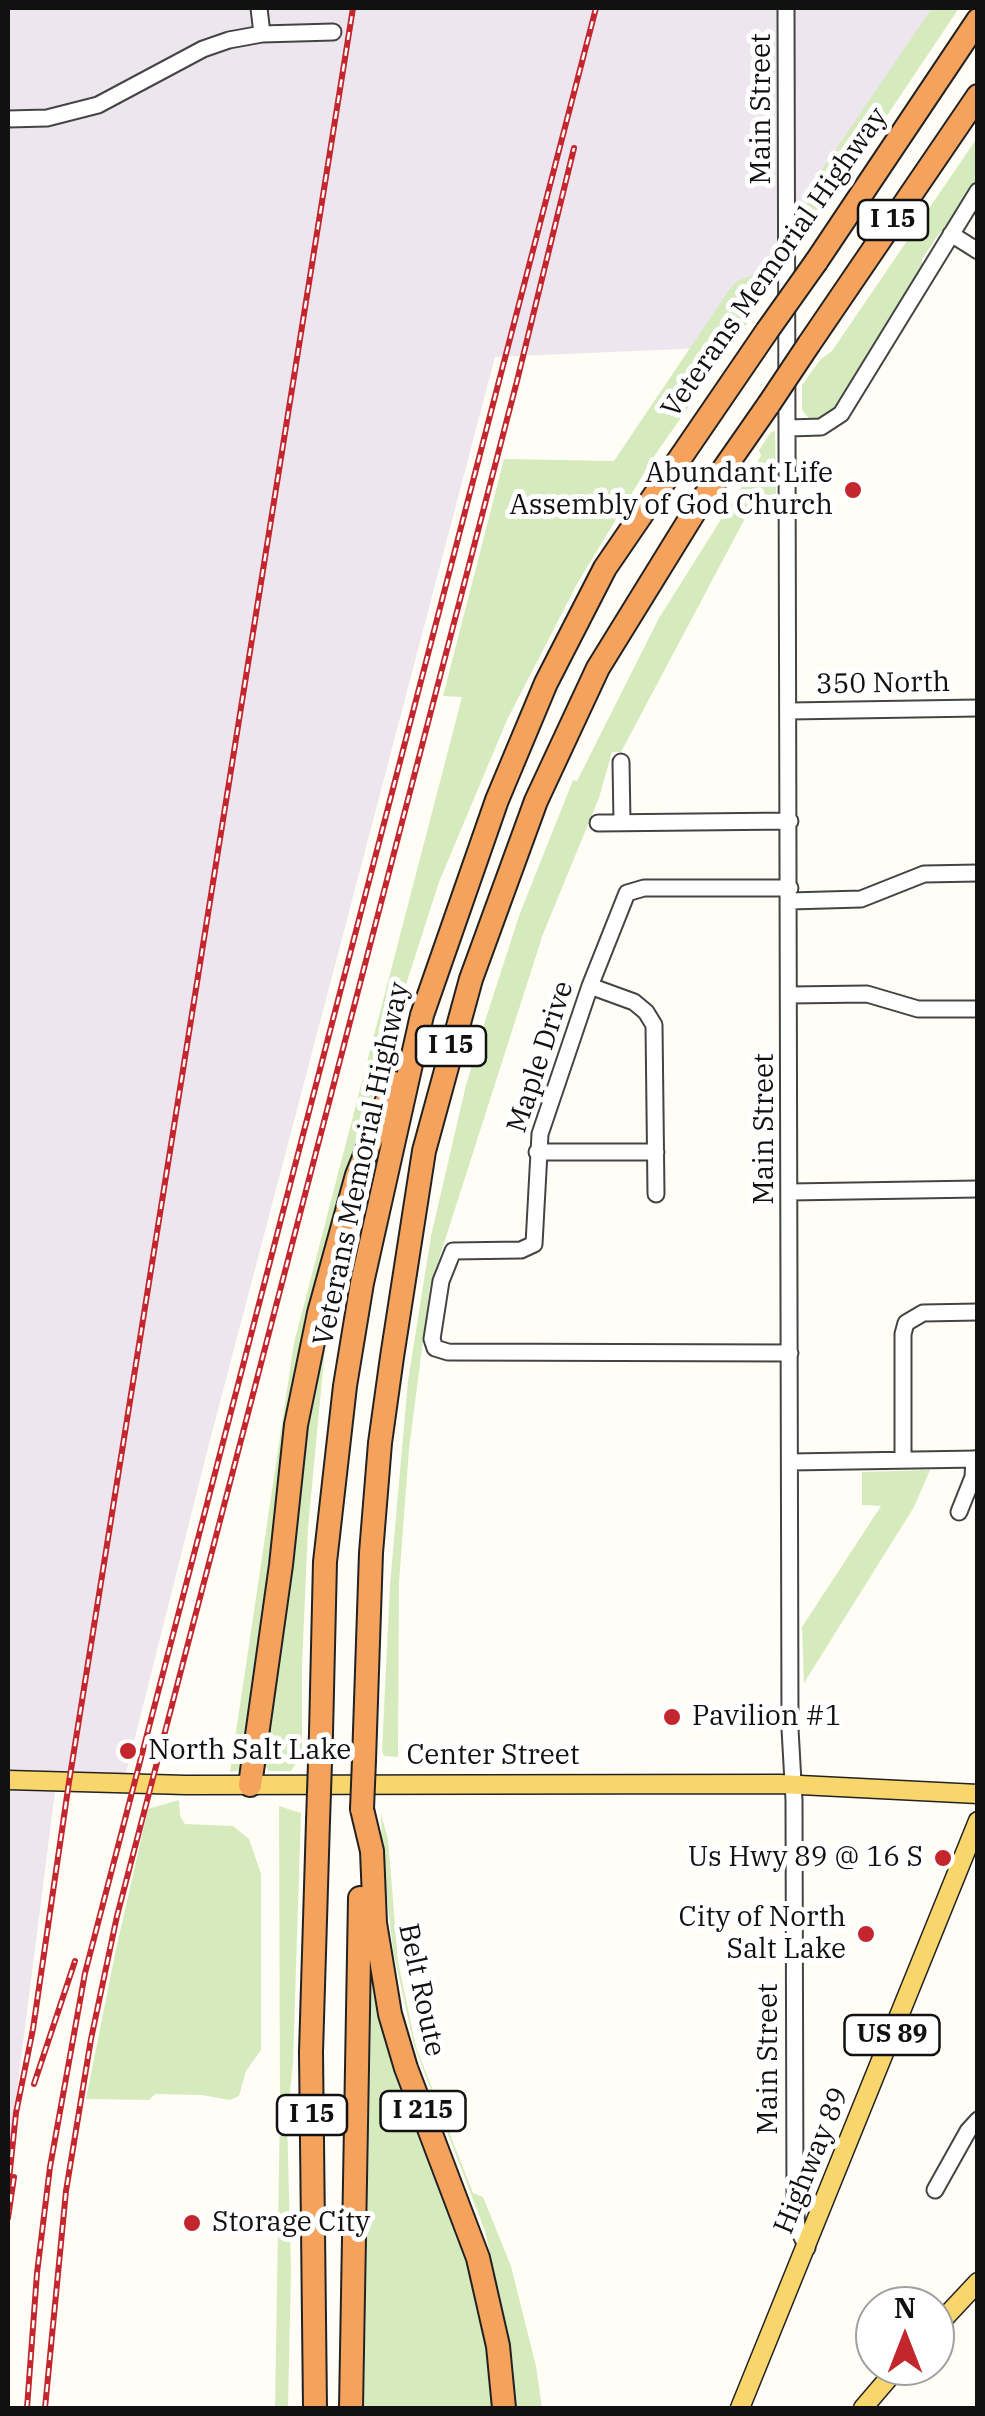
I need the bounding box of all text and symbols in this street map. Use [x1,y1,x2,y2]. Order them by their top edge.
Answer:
street label: Main Street [745,33,779,185]
street label: Veterans Memorial Highway [655,102,895,424]
road number: I 15 [858,200,928,240]
place label: Abundant Life Assembly of God Church [510,457,833,523]
marker: Abundant Life Assembly of God Church [842,479,864,501]
street label: 350 North [816,666,950,702]
street label: Maple Drive [501,977,581,1137]
street label: Veterans Memorial Highway [307,979,417,1349]
road number: I 15 [416,1026,486,1066]
street label: Main Street [748,1053,782,1205]
place label: Pavilion #1 [692,1700,841,1734]
marker: Pavilion #1 [661,1706,683,1728]
place label: North Salt Lake [148,1734,351,1768]
street label: Center Street [406,1739,580,1773]
marker: North Salt Lake [117,1740,139,1762]
place label: Us Hwy 89 @ 16 S [688,1841,923,1875]
marker: Us Hwy 89 @ 16 S [932,1847,954,1869]
place label: City of North Salt Lake [679,1901,846,1967]
street label: Belt Route [391,1921,451,2059]
marker: City of North Salt Lake [855,1923,877,1945]
street label: Main Street [752,1983,786,2135]
road number: US 89 [844,2015,940,2055]
street label: Highway 89 [767,2083,857,2239]
road number: I 215 [380,2091,466,2131]
road number: I 15 [277,2095,347,2135]
place label: Storage City [212,2206,370,2240]
marker: Storage City [181,2212,203,2234]
north arrow [855,2286,955,2386]
text: N [894,2289,916,2326]

